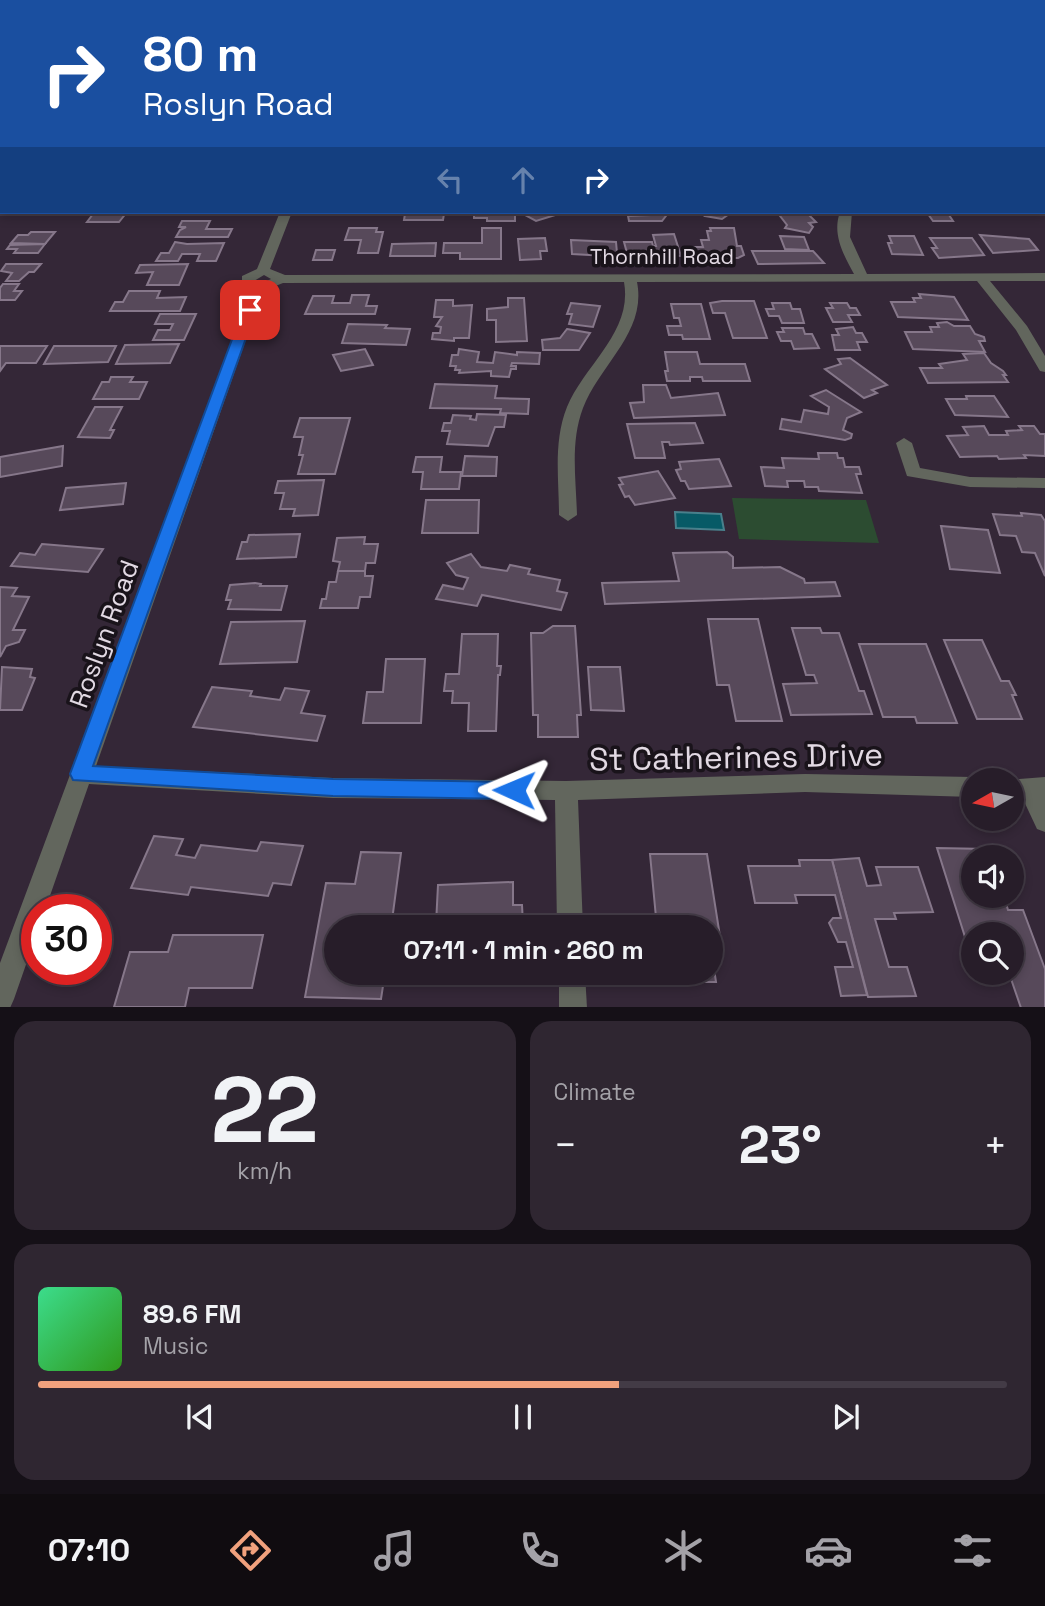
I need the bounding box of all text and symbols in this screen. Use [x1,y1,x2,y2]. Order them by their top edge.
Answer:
text: 80 m [143,23,258,85]
icon: right [28,28,119,119]
text: Roslyn Road [143,84,334,124]
icon: left [431,161,469,199]
icon: ahead [504,161,542,199]
icon: right [577,161,615,199]
street label: Thornhill Road [590,243,734,270]
pin [220,280,280,340]
icon: arrive [231,291,269,329]
street label: Roslyn Road [62,555,146,713]
street label: St Catherines Drive [589,734,883,780]
position arrow [477,753,551,827]
north arrow [961,768,1024,831]
map controls [961,768,1024,985]
button: sound [961,845,1024,908]
speed limit sign: 30 [21,894,112,985]
button: search [961,922,1024,985]
text: 07:11 · 1 min · 260 m [403,933,644,967]
text: 22 [211,1052,319,1169]
text: Climate [554,1077,636,1107]
text: 23° [739,1112,822,1178]
text: − [554,1121,577,1169]
text: + [983,1121,1007,1169]
text: km/h [237,1156,292,1186]
text: 89.6 FM [143,1297,241,1331]
text: Music [143,1331,208,1361]
icon: previous [181,1398,219,1436]
icon: pause [504,1398,542,1436]
icon: next [827,1398,865,1436]
icon: directions [226,1526,275,1575]
icon: music [370,1526,419,1575]
icon: phone [515,1526,564,1575]
icon: climate [659,1526,708,1575]
icon: car [804,1526,853,1575]
icon: filters [948,1526,997,1575]
text: 07:10 [48,1530,130,1570]

